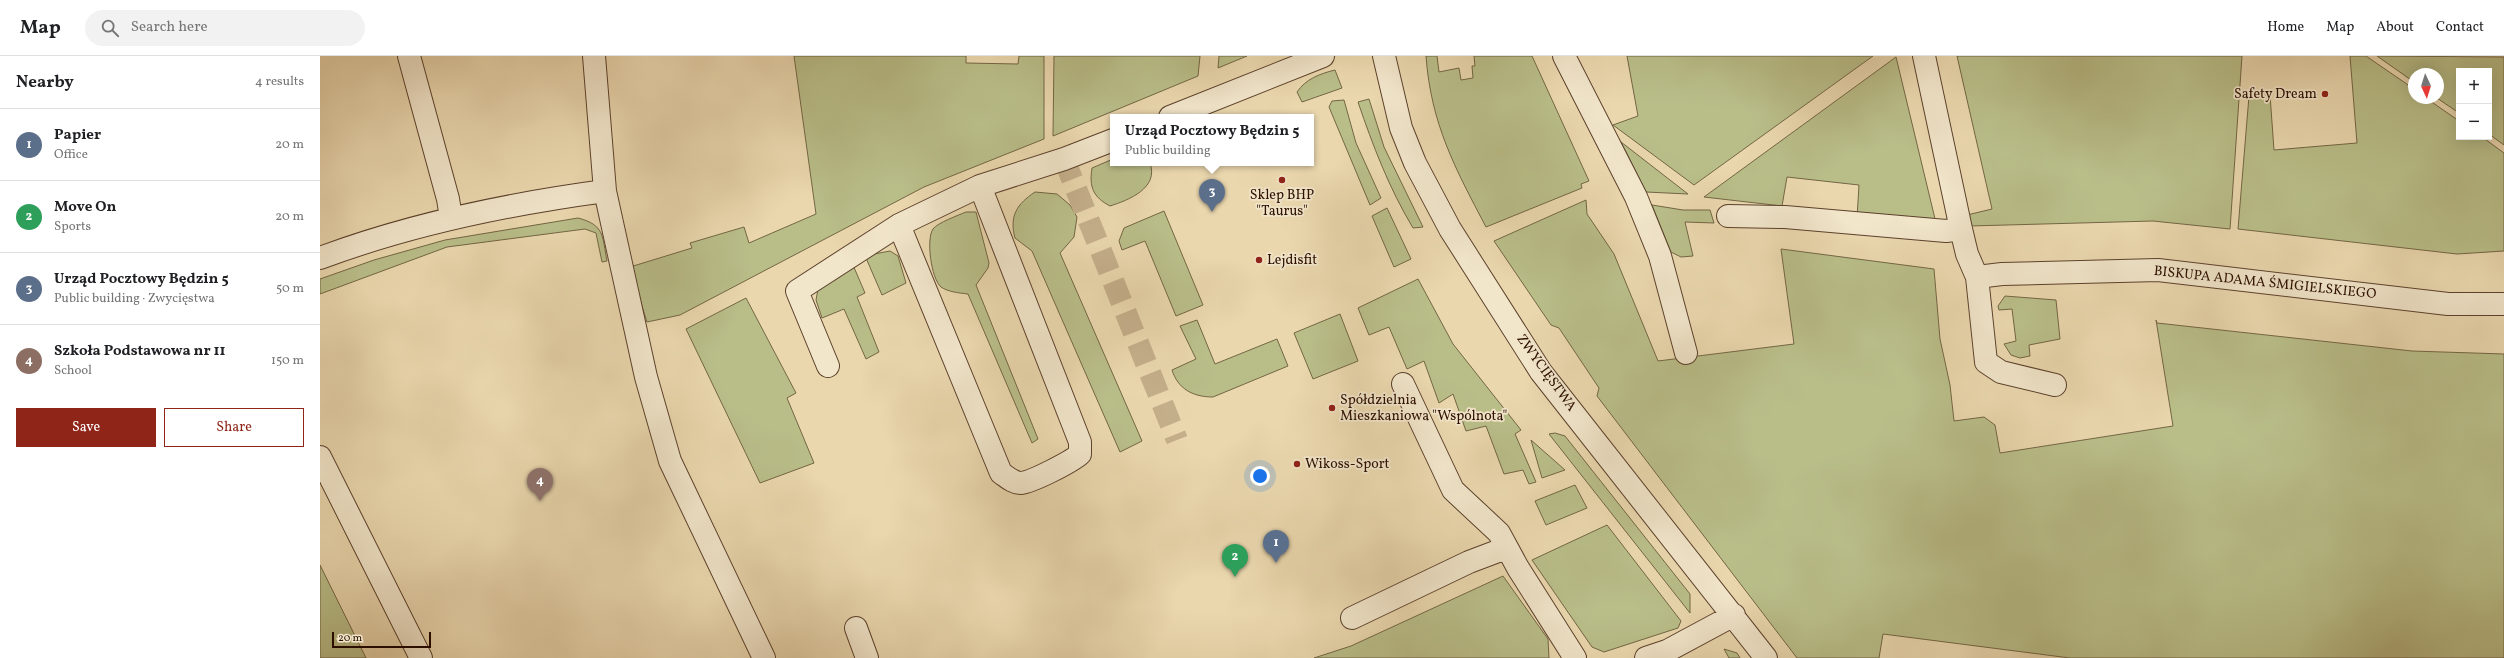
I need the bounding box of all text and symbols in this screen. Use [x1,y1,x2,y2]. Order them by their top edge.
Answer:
search box [85,10,365,46]
text: Map [20,15,61,41]
icon: search [99,17,121,39]
text: Search here [131,17,208,38]
text: Home [2267,18,2304,37]
text: Map [2326,18,2354,37]
text: About [2376,18,2414,37]
text: Contact [2436,18,2484,37]
north arrow [2408,68,2444,104]
map controls [2456,68,2492,140]
button: + [2456,68,2492,104]
text: Nearby [16,71,74,94]
text: 4 results [255,73,304,91]
place label: Safety Dream [2234,85,2317,104]
marker: Safety Dream [2320,89,2330,99]
button: − [2456,104,2492,140]
popup [1110,114,1314,166]
text: Urząd Pocztowy Będzin 5 [1125,121,1299,142]
text: Papier [54,125,101,146]
text: 1 [26,136,32,154]
text: 20 m [275,136,304,154]
text: Public building [1125,142,1211,160]
text: Office [54,146,88,164]
marker: Sklep BHP "Taurus" [1277,175,1287,185]
pin: 3 [1199,179,1225,212]
place label: Sklep BHP "Taurus" [1250,186,1314,221]
text: Move On [54,197,116,218]
text: 2 [26,208,32,226]
text: 20 m [275,208,304,226]
text: Sports [54,218,91,236]
place label: Lejdisfit [1267,251,1317,270]
marker: Lejdisfit [1254,255,1264,265]
street label: BISKUPA ADAMA ŚMIGIELSKIEGO [2153,261,2377,304]
text: Urząd Pocztowy Będzin 5 [54,269,229,290]
text: 3 [26,280,32,298]
text: 50 m [276,280,304,298]
text: Public building · Zwycięstwa [54,290,215,308]
street label: ZWYCIĘSTWA [1512,331,1581,416]
text: Szkoła Podstawowa nr 11 [54,341,226,362]
text: 4 [25,352,33,370]
text: 150 m [271,352,304,370]
text: School [54,362,92,380]
place label: Spółdzielnia Mieszkaniowa "Wspólnota" [1340,391,1507,426]
marker: Spółdzielnia Mieszkaniowa "Wspólnota" [1327,403,1337,413]
button: Save [16,408,156,447]
button: Share [164,408,304,447]
place label: Wikoss-Sport [1305,455,1390,474]
marker: Wikoss-Sport [1292,459,1302,469]
your location [1250,466,1270,486]
pin: 4 [527,468,553,501]
pin: 1 [1263,530,1289,563]
pin: 2 [1222,544,1248,577]
scale bar [332,630,431,649]
text: 20 m [338,631,362,646]

